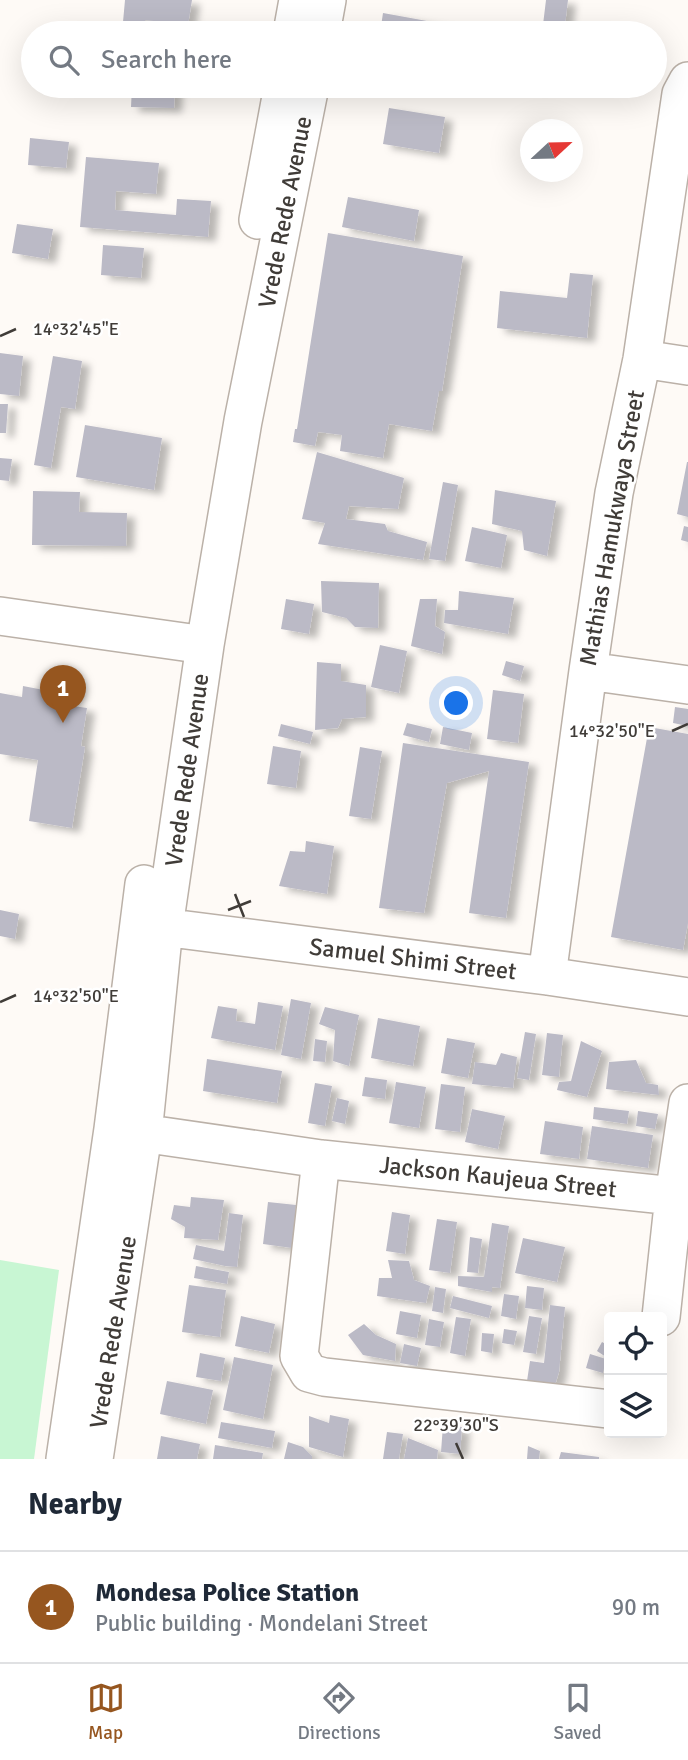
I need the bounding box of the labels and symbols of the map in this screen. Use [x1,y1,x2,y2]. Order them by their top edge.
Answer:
street label: Vrede Rede Avenue [252,114,318,310]
north arrow [520,119,583,182]
text: 14°32'45"E [33,318,119,340]
street label: Mathias Hamukwaya Street [573,388,651,668]
pin: 1 [40,665,86,723]
street label: Vrede Rede Avenue [159,671,215,869]
your location [439,686,473,720]
text: 14°32'50"E [569,720,655,742]
street label: Samuel Shimi Street [308,931,518,987]
text: 14°32'50"E [33,985,119,1007]
street label: Jackson Kaujeua Street [378,1150,618,1204]
street label: Vrede Rede Avenue [83,1233,143,1431]
text: 22°39'30"S [413,1414,499,1436]

